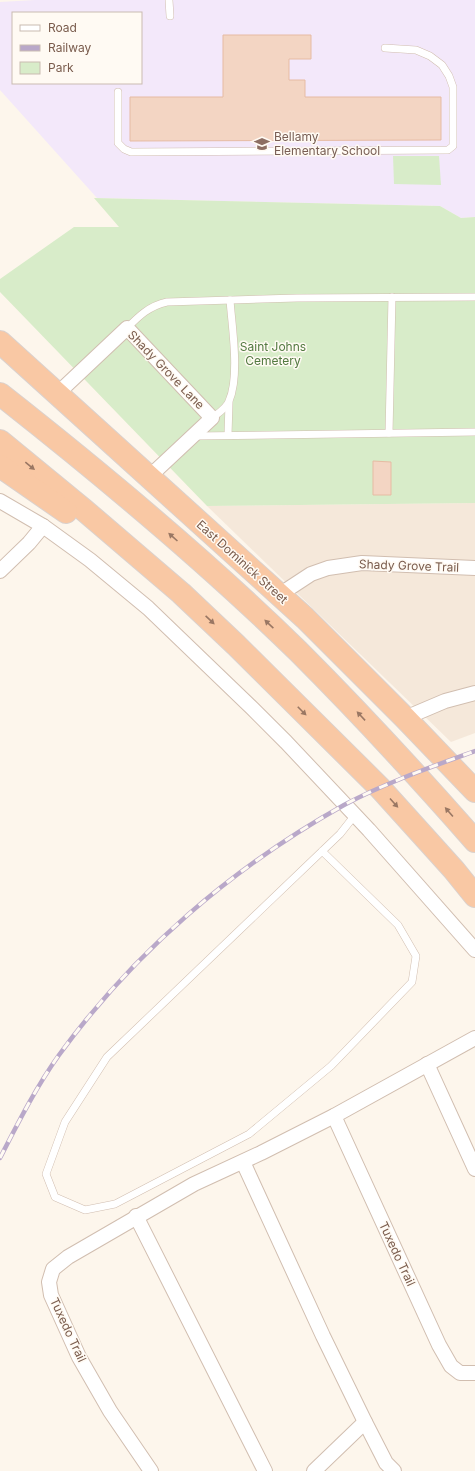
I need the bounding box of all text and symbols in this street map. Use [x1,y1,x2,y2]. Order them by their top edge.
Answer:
legend [12,12,142,84]
text: Road [48,20,77,35]
text: Railway [48,40,92,55]
text: Park [48,60,74,75]
place label: Bellamy Elementary School [274,129,380,158]
school or university icon: Bellamy Elementary School [253,135,271,153]
street label: Shady Grove Lane [125,327,208,412]
park label: Saint Johns Cemetery [240,339,306,368]
one-way arrow [25,462,36,470]
street label: East Dominick Street [194,517,291,607]
one-way arrow [168,532,178,541]
street label: Shady Grove Trail [359,556,459,575]
one-way arrow [205,615,214,624]
one-way arrow [264,619,274,629]
one-way arrow [297,706,307,716]
one-way arrow [356,711,366,721]
one-way arrow [389,798,398,809]
one-way arrow [445,806,454,817]
street label: Tuxedo Trail [376,1219,419,1288]
street label: Tuxedo Trail [47,1295,90,1364]

